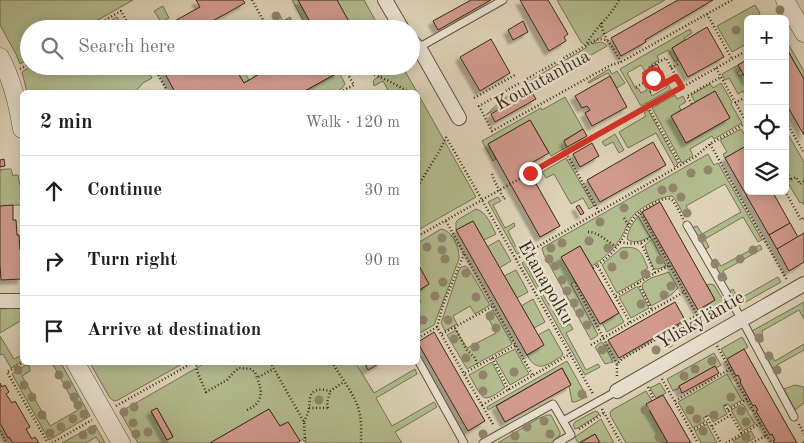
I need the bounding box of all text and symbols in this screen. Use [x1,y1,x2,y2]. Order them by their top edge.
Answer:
map controls [744,15,789,195]
button: + [744,15,789,60]
search box [20,20,420,75]
icon: search [38,34,66,62]
text: Search here [78,38,175,57]
street label: Koulutanhua [492,47,594,115]
button: − [744,60,789,105]
route start [642,67,665,90]
button: locate [744,105,789,150]
text: 2 min [40,112,93,133]
text: Walk · 120 m [305,115,400,131]
button: layers [744,150,789,195]
route end [519,162,542,185]
icon: ahead [40,177,68,205]
text: Continue [87,181,162,200]
text: 30 m [364,183,400,199]
street label: Etanapolku [513,238,577,328]
icon: right [40,247,68,275]
text: Turn right [87,251,177,270]
text: 90 m [364,253,400,269]
street label: Yliskyläntie [654,288,748,354]
icon: arrive [40,317,68,345]
text: Arrive at destination [87,321,261,340]

